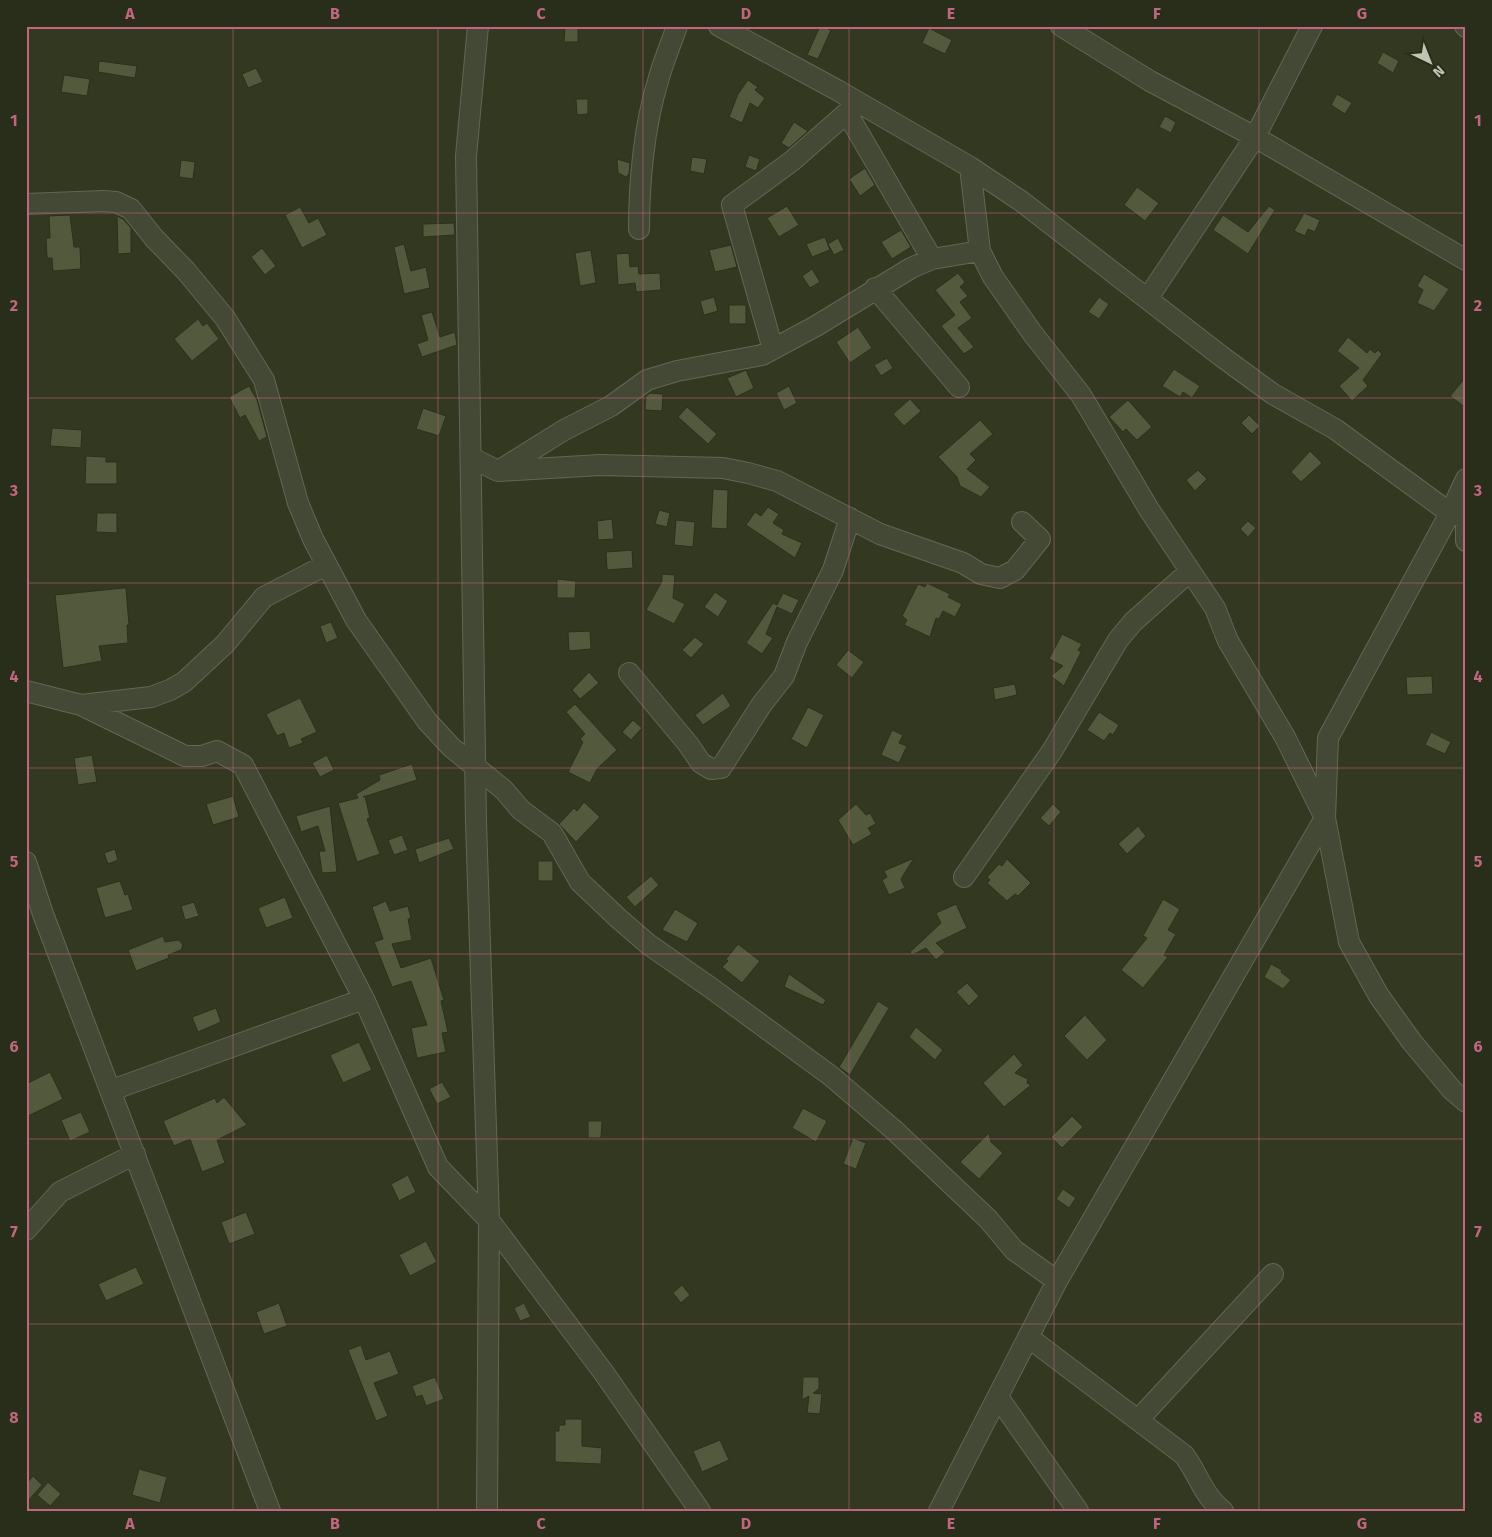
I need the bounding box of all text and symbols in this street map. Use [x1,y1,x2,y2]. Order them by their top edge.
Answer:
text: A [124,4,135,23]
text: B [330,4,340,23]
text: C [536,4,546,23]
text: D [741,4,751,23]
text: E [947,4,955,23]
text: F [1153,4,1161,23]
text: G [1357,4,1367,23]
north arrow [1404,38,1454,88]
text: N [1429,62,1448,81]
text: 1 [10,111,18,130]
text: 1 [1474,111,1482,130]
text: 2 [10,296,18,315]
text: 2 [1474,296,1482,315]
text: 3 [9,481,18,500]
text: 3 [1473,481,1482,500]
text: 4 [9,667,19,686]
text: 4 [1473,667,1483,686]
text: 5 [10,852,19,871]
text: 5 [1474,852,1483,871]
text: 6 [9,1037,19,1056]
text: 6 [1473,1037,1483,1056]
text: 7 [10,1222,18,1241]
text: 7 [1474,1222,1482,1241]
text: 8 [9,1408,19,1427]
text: 8 [1473,1408,1483,1427]
text: A [124,1514,135,1533]
text: B [330,1514,340,1533]
text: C [536,1514,546,1533]
text: D [741,1514,751,1533]
text: E [947,1514,955,1533]
text: F [1153,1514,1161,1533]
text: G [1357,1514,1367,1533]

